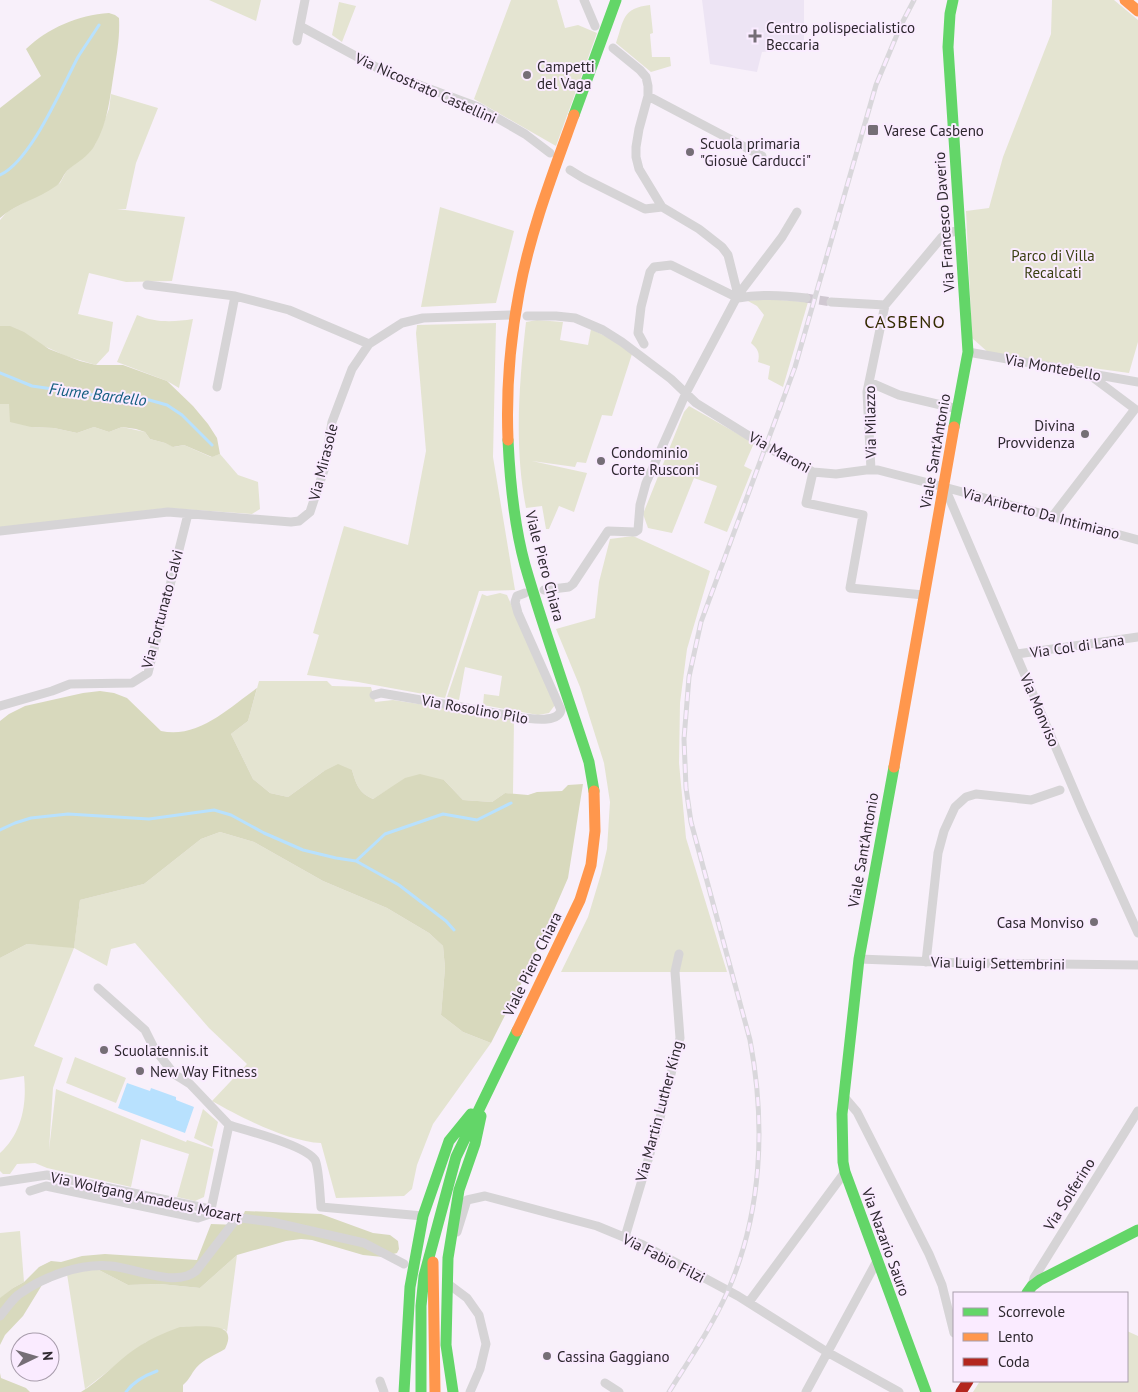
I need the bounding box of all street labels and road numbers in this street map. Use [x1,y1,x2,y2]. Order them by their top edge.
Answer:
street label: Via Nicostrato Castellini [351,48,500,128]
street label: Via Francesco Daverio [930,151,958,294]
street label: Via Montebello [1003,349,1102,385]
street label: Via Milazzo [860,385,880,460]
street label: Viale Sant'Antonio [915,392,954,511]
street label: Via Mirasole [304,421,342,503]
street label: Via Maroni [744,427,815,477]
street label: Via Ariberto Da Intimiano [959,483,1122,543]
street label: Viale Piero Chiara [521,508,569,623]
street label: Via Fortunato Calvi [137,547,187,672]
street label: Via Col di Lana [1028,630,1125,662]
street label: Via Monviso [1016,670,1064,749]
street label: Via Rosolino Pilo [419,690,530,728]
street label: Viale Sant'Antonio [843,791,882,910]
street label: Viale Piero Chiara [498,909,566,1020]
street label: Via Luigi Settembrini [930,952,1065,974]
street label: Via Martin Luther King [631,1038,687,1185]
street label: Via Solferino [1039,1154,1099,1235]
street label: Via Wolfgang Amadeus Mozart [48,1167,243,1227]
street label: Via Nazario Sauro [857,1184,914,1299]
street label: Via Fabio Filzi [619,1229,709,1287]

